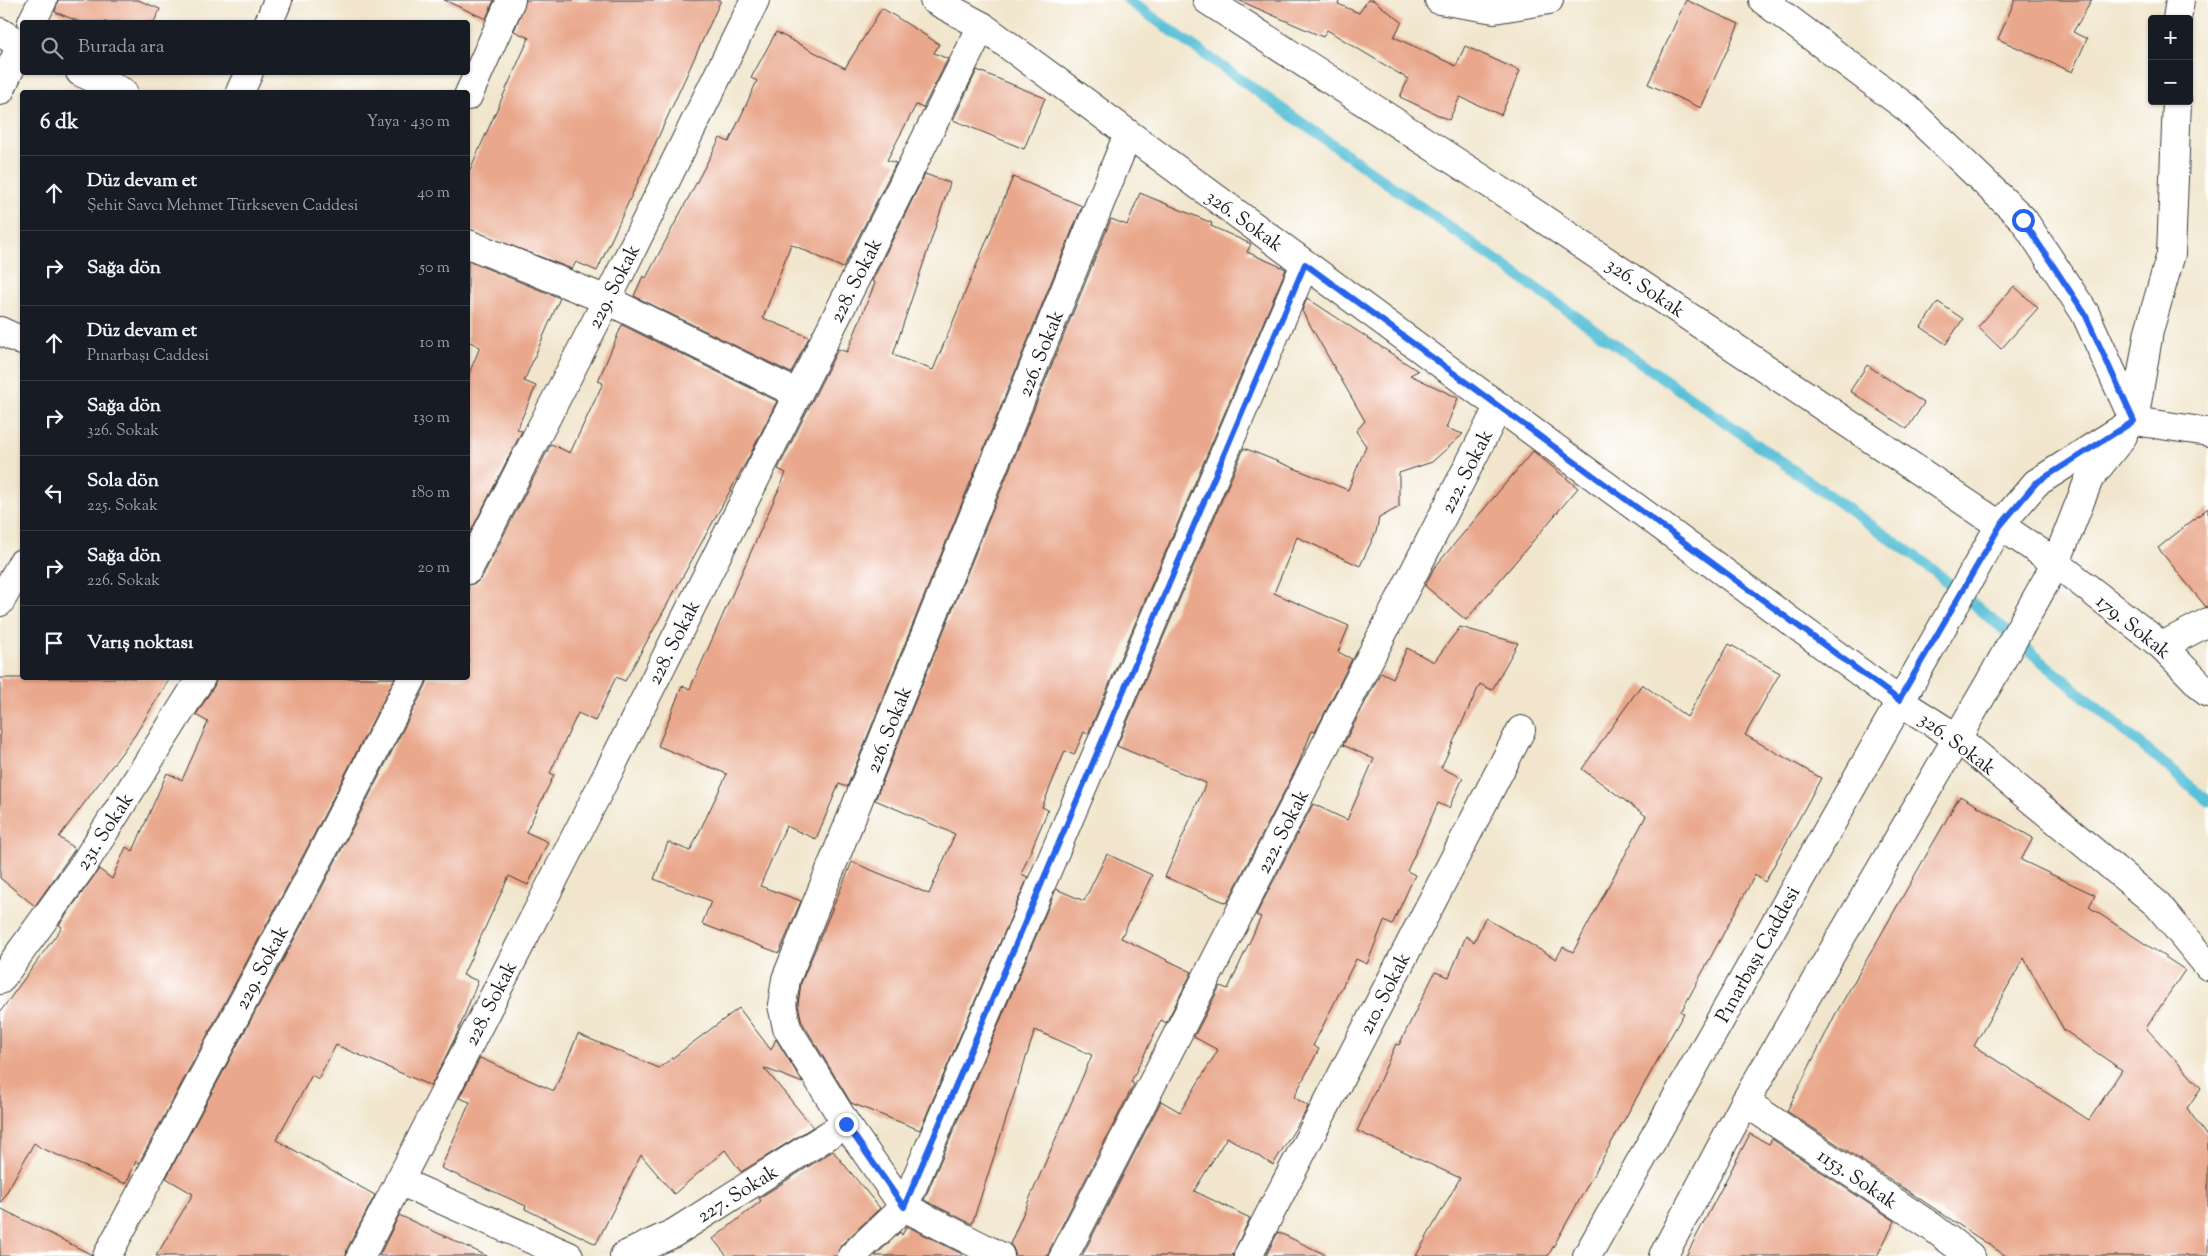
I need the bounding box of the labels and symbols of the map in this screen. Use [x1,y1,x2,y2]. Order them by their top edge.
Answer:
street label: 326. Sokak [1199,184,1289,260]
route start [2012,209,2035,232]
street label: 228. Sokak [824,234,891,329]
street label: 229. Sokak [582,240,649,334]
street label: 326. Sokak [1599,252,1690,326]
street label: 226. Sokak [1012,306,1073,402]
street label: 222. Sokak [1435,425,1502,519]
street label: 179. Sokak [2089,589,2176,667]
street label: 228. Sokak [642,596,709,691]
street label: 226. Sokak [860,682,921,778]
street label: 326. Sokak [1912,706,2001,784]
street label: 222. Sokak [1251,785,1318,879]
street label: 231. Sokak [70,788,142,877]
street label: Pınarbaşı Caddesi [1710,881,1809,1029]
street label: 229. Sokak [229,921,298,1015]
street label: 210. Sokak [1353,948,1419,1040]
street label: 228. Sokak [459,957,526,1052]
route end [835,1113,858,1136]
street label: 1153. Sokak [1811,1142,1903,1218]
street label: 227. Sokak [692,1159,785,1232]

